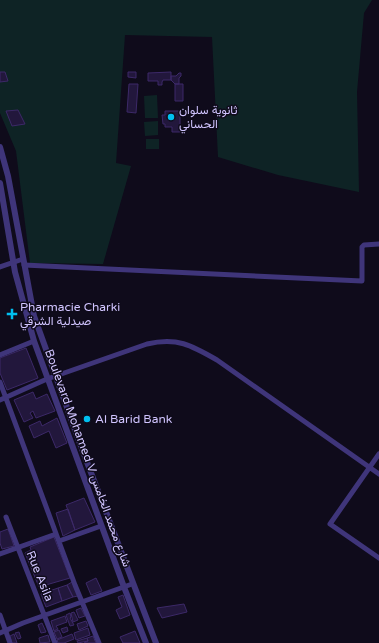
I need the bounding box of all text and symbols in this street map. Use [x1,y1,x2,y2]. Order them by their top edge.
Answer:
place label: ثانوية سلوان الحساني [179,103,238,134]
marker: ثانوية سلوان الحساني [166,112,176,122]
place label: Pharmacie Charki صيدلية الشرقي [20,300,120,331]
marker: Pharmacie Charki صيدلية الشرقي [7,309,17,319]
street label: Boulevard Mohamed V شارع محمد الخامس [40,347,134,569]
place label: Al Barid Bank [95,412,173,426]
marker: Al Barid Bank [82,414,92,424]
street label: Rue Asila [24,549,56,603]

